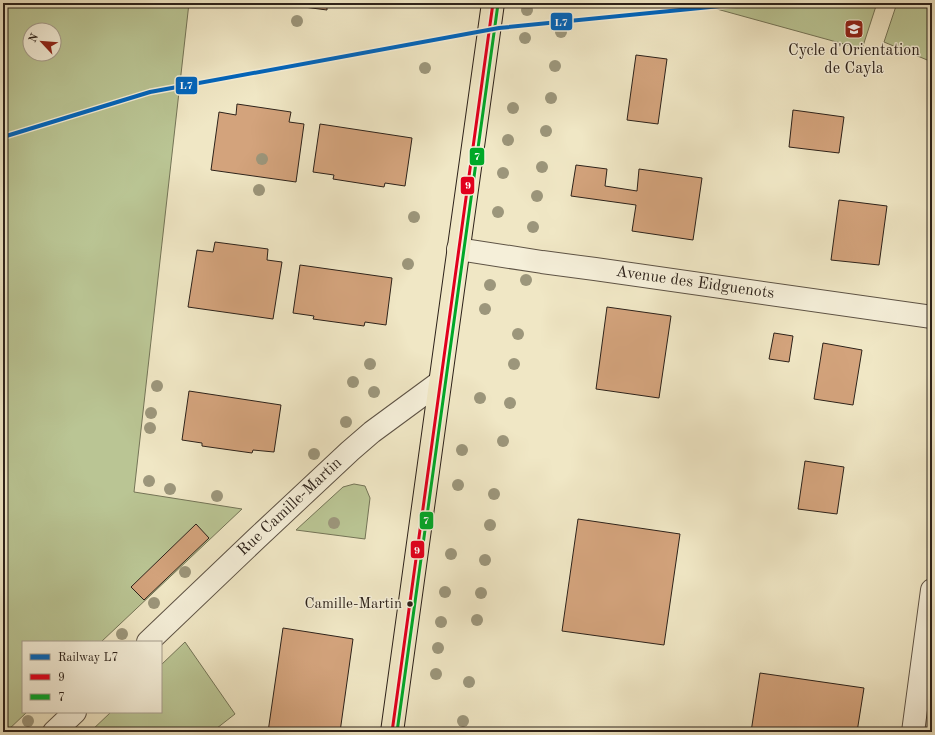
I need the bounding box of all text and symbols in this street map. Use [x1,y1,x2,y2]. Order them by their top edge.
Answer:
line badge: L7 [550,12,573,31]
text: L7 [554,18,568,29]
school or university icon: Cycle d'Orientation de Cayla [843,18,865,40]
north arrow [22,22,62,62]
text: N [28,32,41,44]
place label: Cycle d'Orientation de Cayla [788,43,920,77]
line badge: L7 [175,76,198,95]
text: L7 [179,81,193,92]
line badge: 7 [469,147,485,166]
text: 7 [474,152,480,163]
line badge: 9 [460,176,475,195]
text: 9 [465,181,471,192]
street label: Avenue des Eidguenots [615,264,775,302]
street label: Rue Camille-Martin [235,455,345,559]
line badge: 7 [419,511,434,530]
text: 7 [423,516,429,527]
line badge: 9 [410,540,425,559]
text: 9 [414,546,420,557]
place label: Camille-Martin [304,597,402,612]
marker: Camille-Martin [405,599,415,609]
legend [22,641,162,713]
text: Railway L7 [58,652,118,664]
text: 9 [58,672,65,684]
text: 7 [58,692,65,704]

